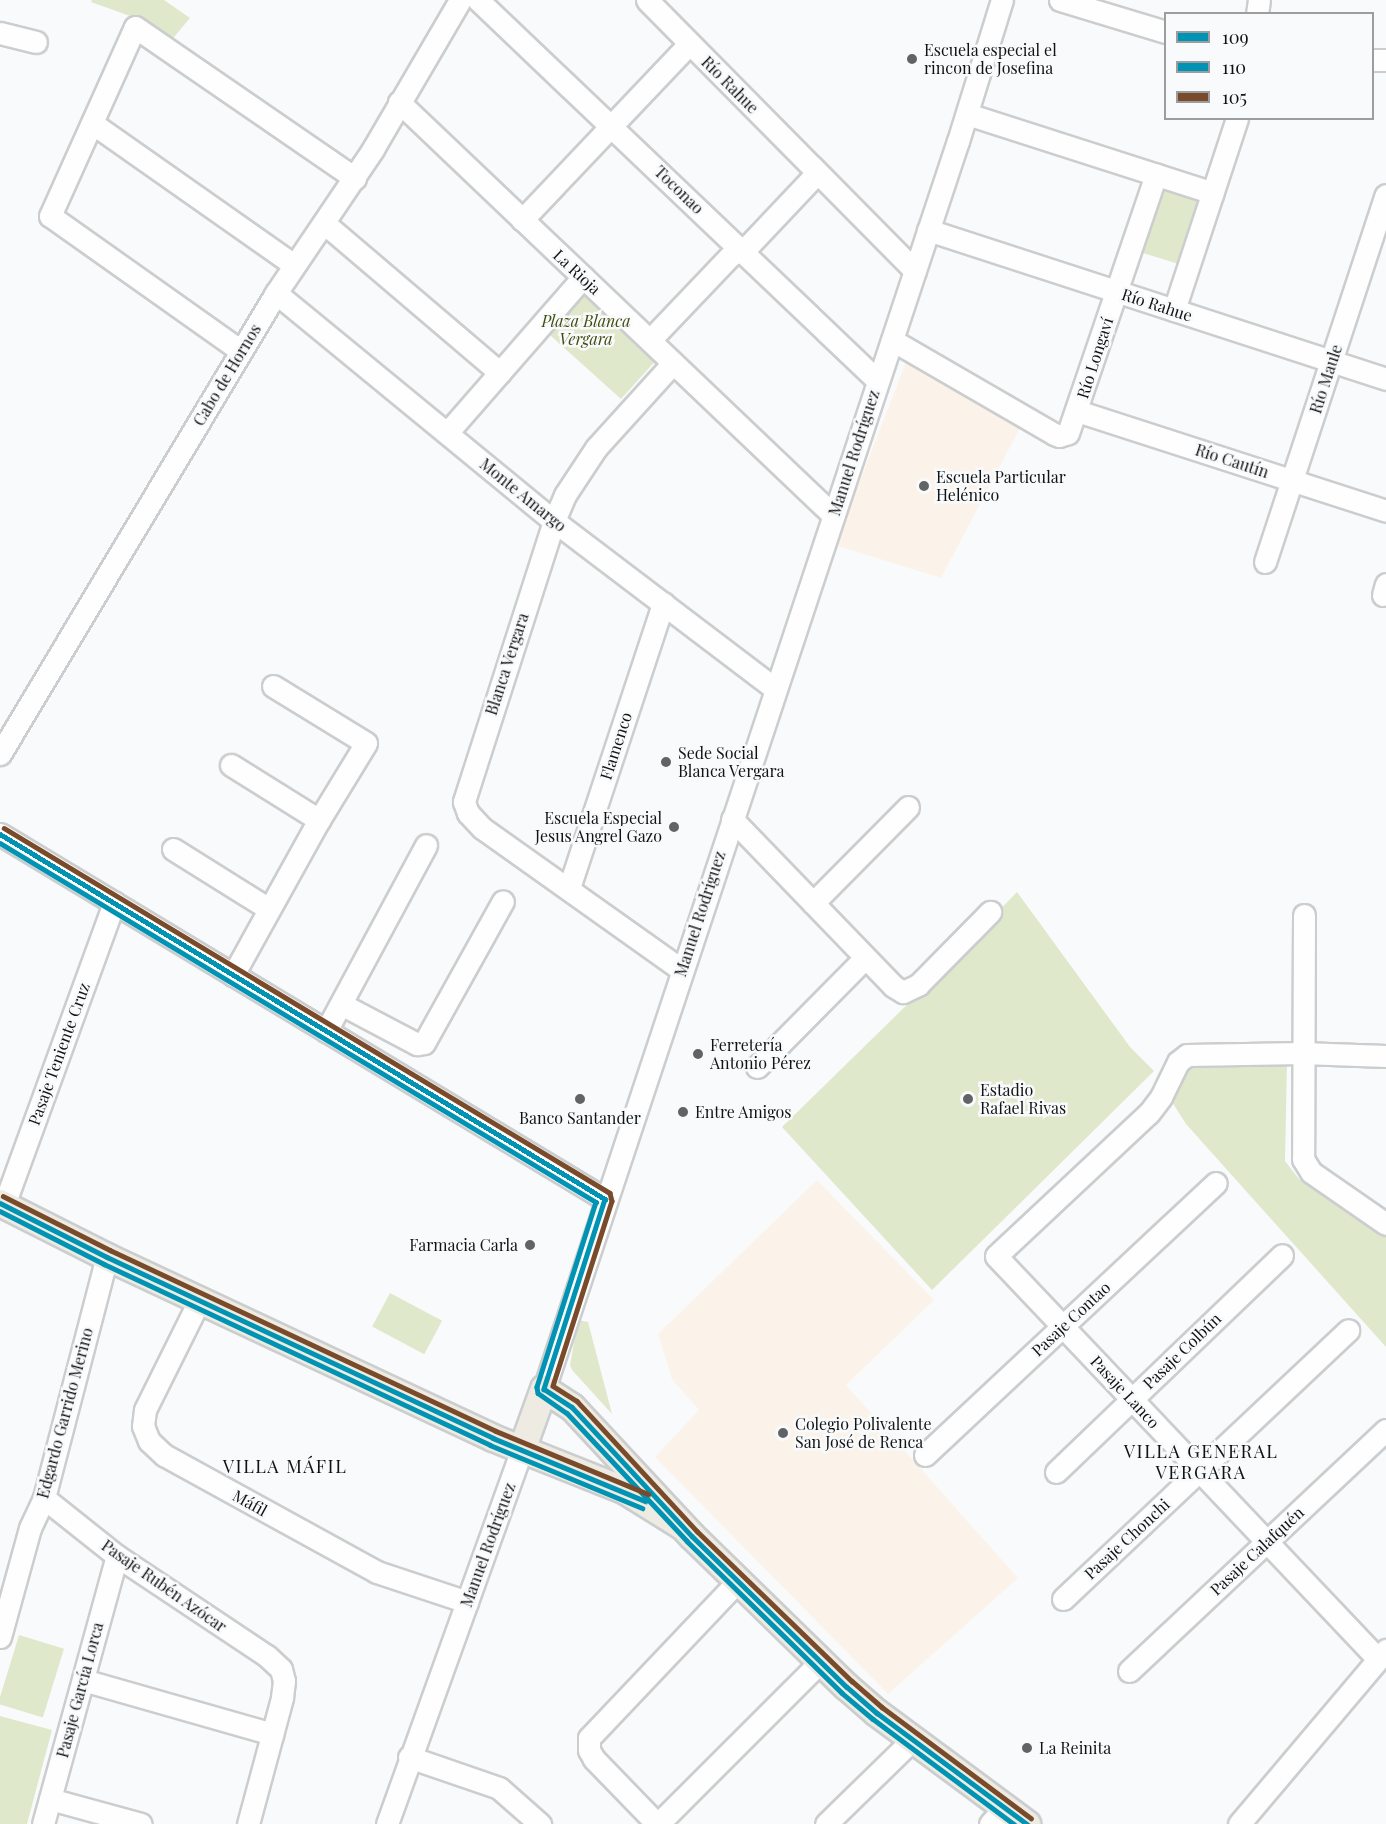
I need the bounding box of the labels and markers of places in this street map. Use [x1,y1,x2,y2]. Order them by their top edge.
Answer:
place label: Escuela especial el rincon de Josefina [924,40,1057,78]
marker: Escuela especial el rincon de Josefina [905,52,919,66]
place label: Escuela Particular Helénico [936,467,1066,505]
marker: Escuela Particular Helénico [917,479,931,493]
place label: Sede Social Blanca Vergara [678,743,785,781]
marker: Sede Social Blanca Vergara [659,755,673,769]
place label: Escuela Especial Jesus Angrel Gazo [534,808,662,846]
marker: Escuela Especial Jesus Angrel Gazo [667,820,681,834]
place label: Ferretería Antonio Pérez [710,1035,811,1073]
marker: Ferretería Antonio Pérez [691,1047,705,1061]
place label: Estadio Rafael Rivas [980,1080,1066,1118]
marker: Banco Santander [573,1092,587,1106]
marker: Estadio Rafael Rivas [961,1092,975,1106]
place label: Entre Amigos [695,1102,792,1122]
marker: Entre Amigos [676,1105,690,1119]
place label: Banco Santander [519,1108,641,1128]
place label: Farmacia Carla [409,1235,518,1255]
marker: Farmacia Carla [523,1238,537,1252]
place label: Colegio Polivalente San José de Renca [795,1414,932,1452]
marker: Colegio Polivalente San José de Renca [776,1426,790,1440]
place label: La Reinita [1039,1738,1111,1758]
marker: La Reinita [1020,1741,1034,1755]

